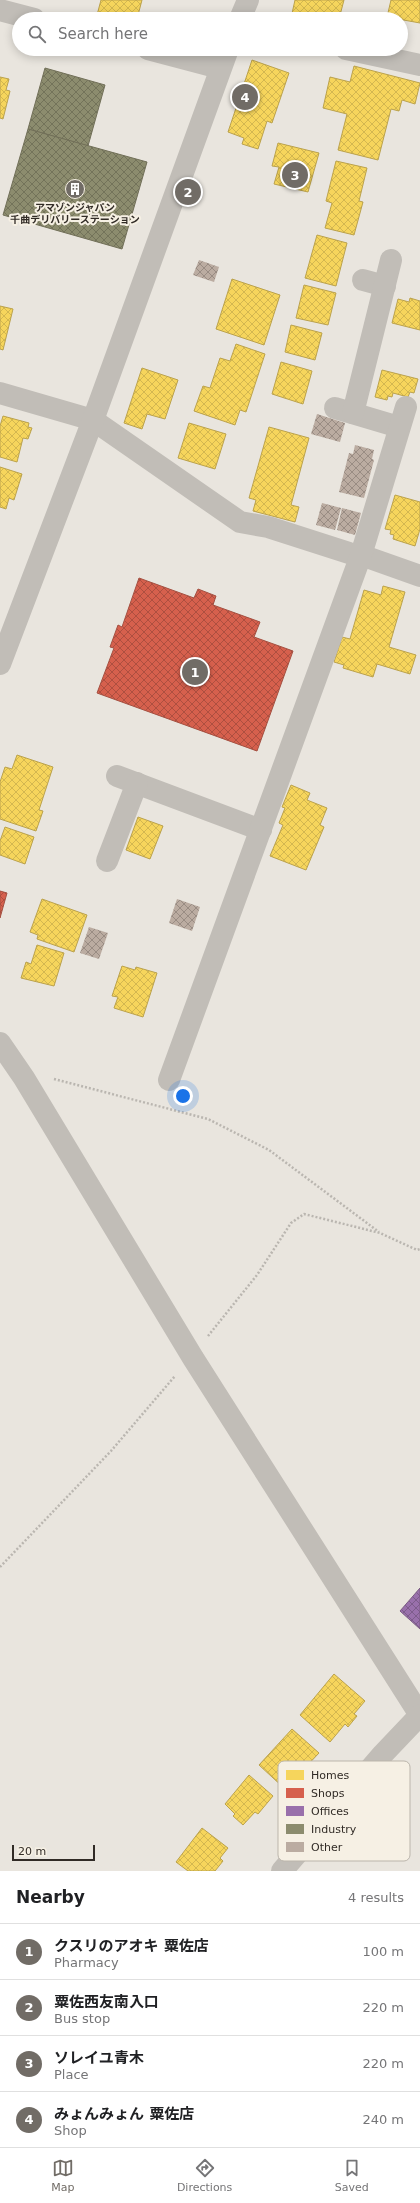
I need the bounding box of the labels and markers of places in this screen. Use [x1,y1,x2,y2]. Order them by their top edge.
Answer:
pin: 4 [232,82,258,112]
pin: 3 [282,160,308,190]
pin: 2 [175,177,201,207]
building icon: アマゾンジャパン 千曲デリバリーステーション [64,178,86,200]
place label: アマゾンジャパン 千曲デリバリーステーション [10,202,140,225]
pin: 1 [182,657,208,687]

